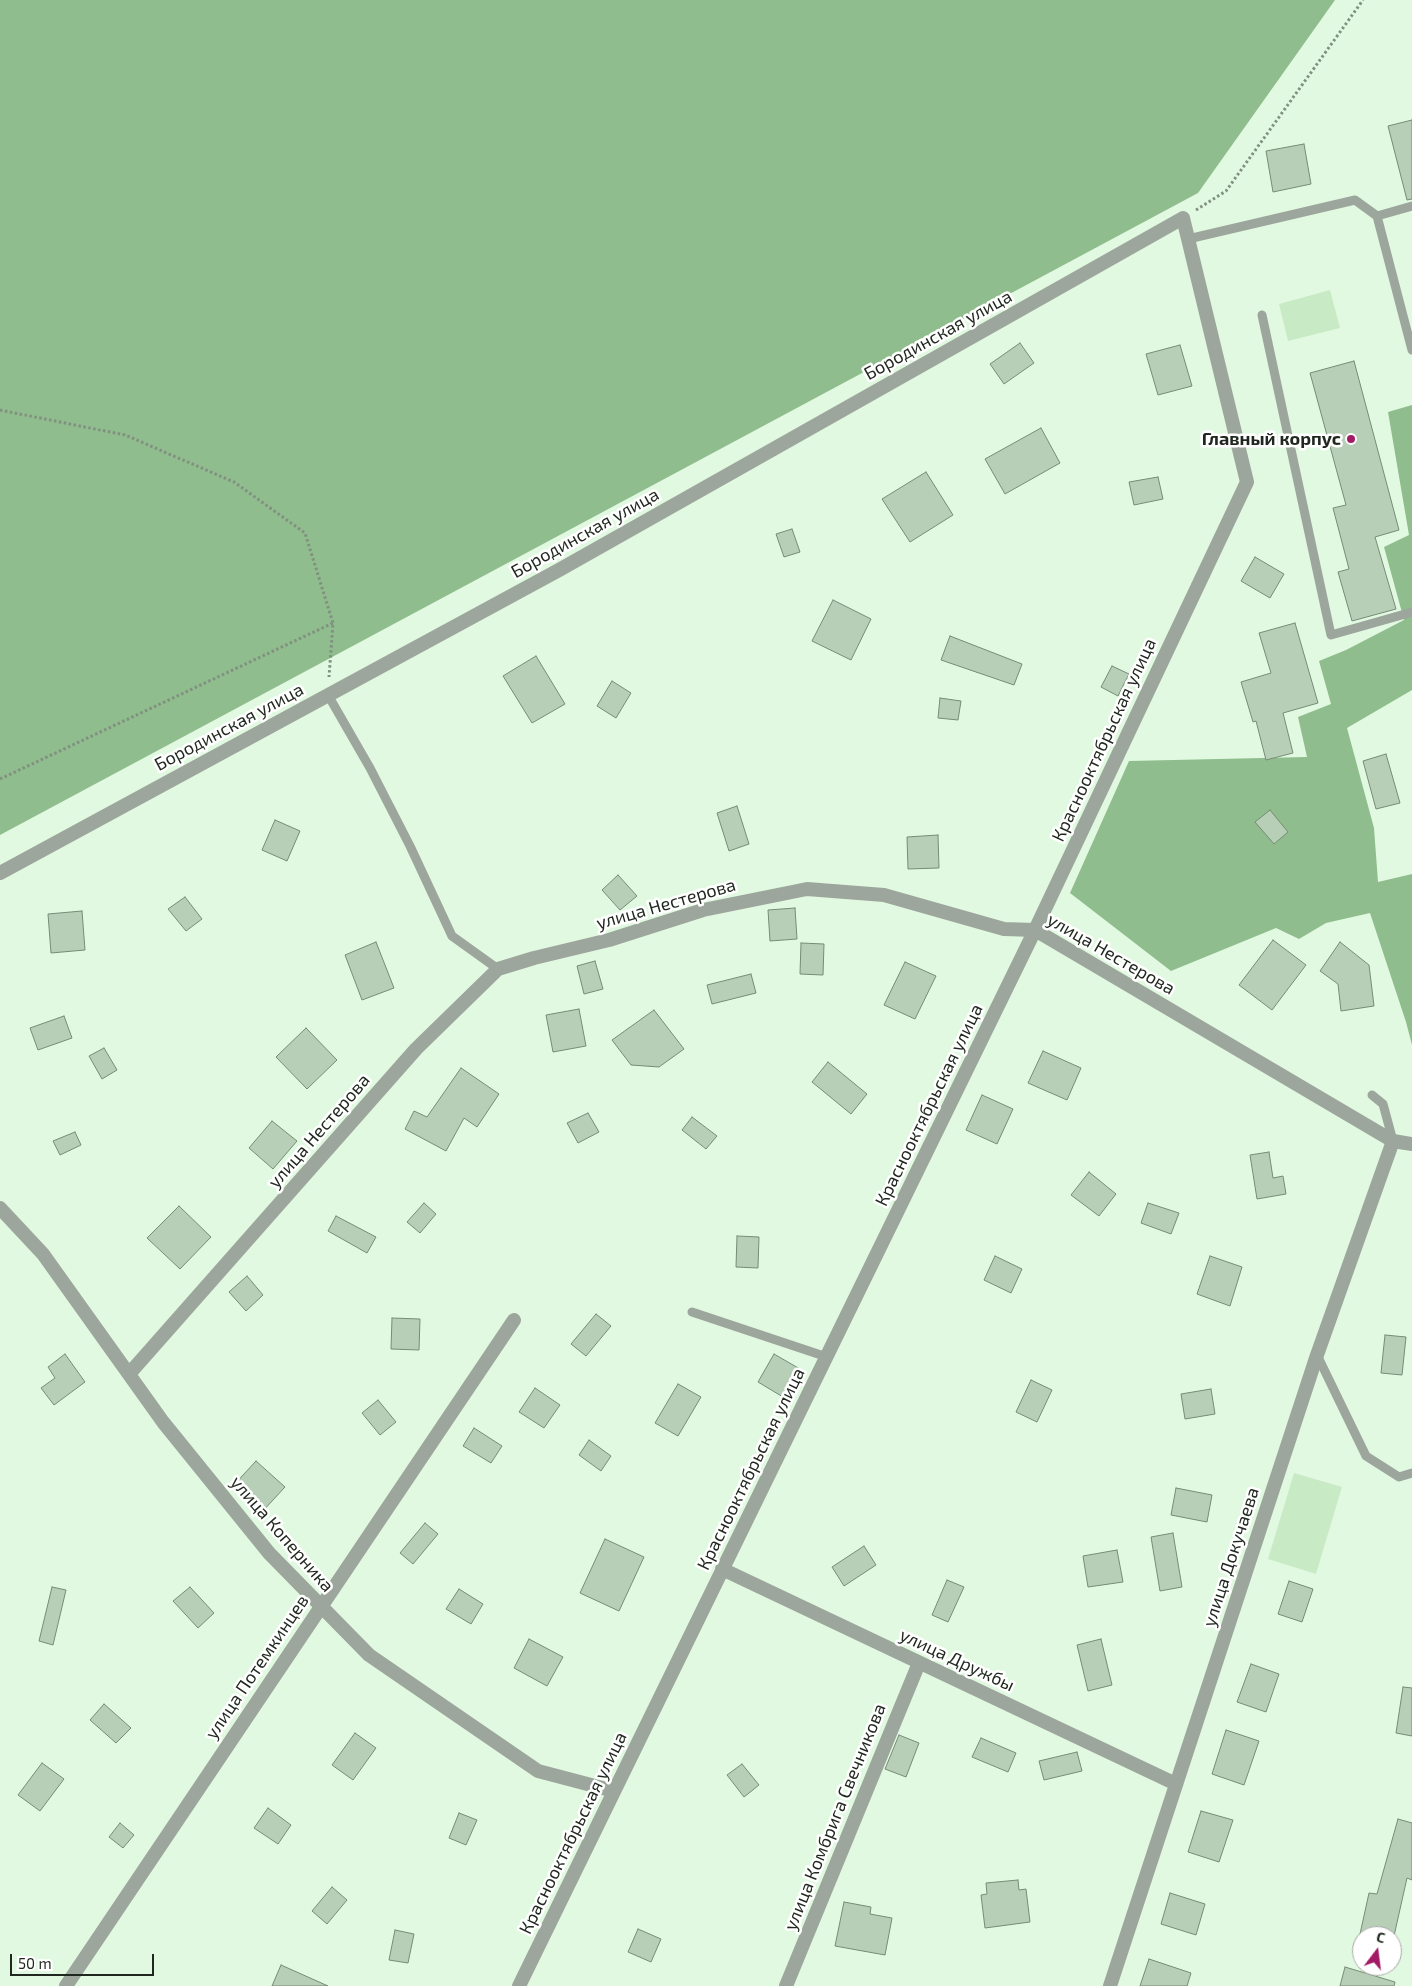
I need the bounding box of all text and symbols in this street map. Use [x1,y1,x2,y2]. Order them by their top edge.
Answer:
street label: Бородинская улица [860,285,1016,385]
place label: Главный корпус [1202,428,1341,450]
marker: Главный корпус [1345,433,1357,445]
street label: Бородинская улица [507,483,663,583]
street label: Краснооктябрьская улица [1047,635,1161,845]
street label: Бородинская улица [151,679,307,775]
street label: улица Нестерова [594,874,738,934]
street label: улица Нестерова [1043,909,1179,999]
street label: Краснооктябрьская улица [871,1001,987,1209]
street label: улица Нестерова [264,1070,374,1192]
street label: Краснооктябрьская улица [693,1365,809,1573]
street label: улица Коперника [226,1472,338,1596]
street label: улица Докучаева [1198,1485,1264,1629]
street label: улица Потемкинцев [201,1591,313,1743]
street label: улица Дружбы [896,1624,1018,1696]
street label: улица Комбрига Свечникова [780,1700,890,1934]
street label: Краснооктябрьская улица [515,1729,631,1937]
north arrow [1352,1926,1402,1976]
text: С [1375,1928,1387,1946]
scale bar [12,1944,156,1976]
text: 50 m [18,1954,52,1972]

